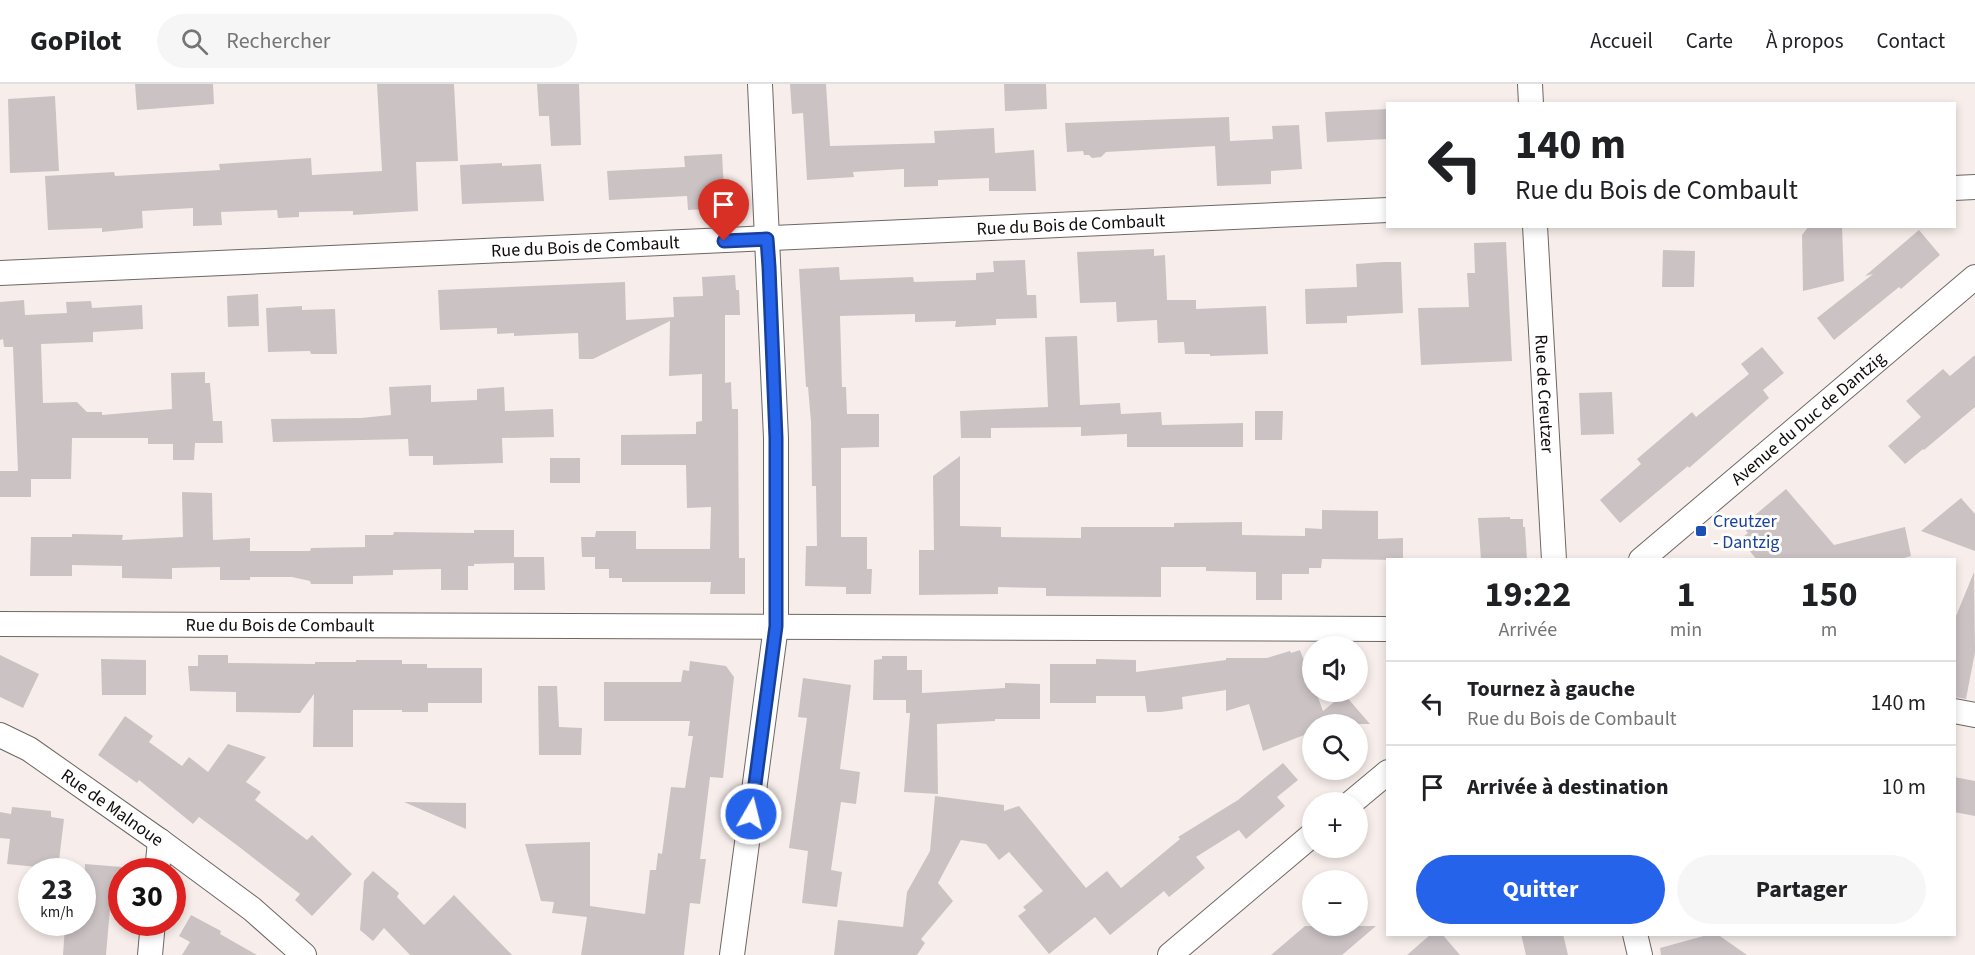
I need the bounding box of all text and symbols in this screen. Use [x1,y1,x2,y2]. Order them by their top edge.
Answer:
search box [157,14,577,68]
text: GoPilot [30,21,121,61]
icon: search [178,25,211,58]
text: Rechercher [226,25,330,57]
text: Accueil [1590,26,1653,56]
text: Carte [1686,26,1733,56]
text: À propos [1766,26,1843,56]
text: Contact [1876,26,1945,56]
text: 140 m [1515,115,1626,175]
icon: left [1416,126,1494,204]
text: Rue du Bois de Combault [1515,171,1798,210]
pin [698,179,749,241]
icon: arrive [707,188,740,221]
street label: Rue du Bois de Combault [976,208,1166,241]
street label: Rue du Bois de Combault [491,230,680,263]
street label: Rue de Creutzer [1529,334,1560,455]
street label: Avenue du Duc de Dantzig [1726,346,1891,491]
place label: Creutzer - Dantzig [1713,509,1779,555]
marker: Creutzer - Dantzig [1694,524,1708,538]
text: 19:22 [1484,569,1571,620]
text: 1 [1676,569,1695,620]
text: 150 [1801,569,1858,620]
street label: Rue du Bois de Combault [186,612,374,638]
text: Arrivée [1498,616,1557,644]
text: min [1670,616,1702,644]
text: m [1821,616,1837,644]
map controls [1302,636,1368,936]
button: sound [1302,636,1368,702]
text: Tournez à gauche [1467,673,1635,705]
icon: left [1416,687,1449,720]
text: 140 m [1871,687,1926,719]
text: Rue du Bois de Combault [1467,705,1677,733]
button: search [1302,714,1368,780]
street label: Rue de Malnoue [56,763,169,852]
icon: arrive [1416,771,1449,804]
text: Arrivée à destination [1467,771,1669,803]
text: 10 m [1881,771,1926,803]
position arrow [719,782,783,846]
button: + [1302,792,1368,858]
button: Quitter [1416,855,1665,924]
button: Partager [1677,855,1926,924]
speed limit sign: 30 [108,858,186,936]
text: 23 [41,868,73,911]
button: − [1302,870,1368,936]
text: km/h [40,902,74,923]

